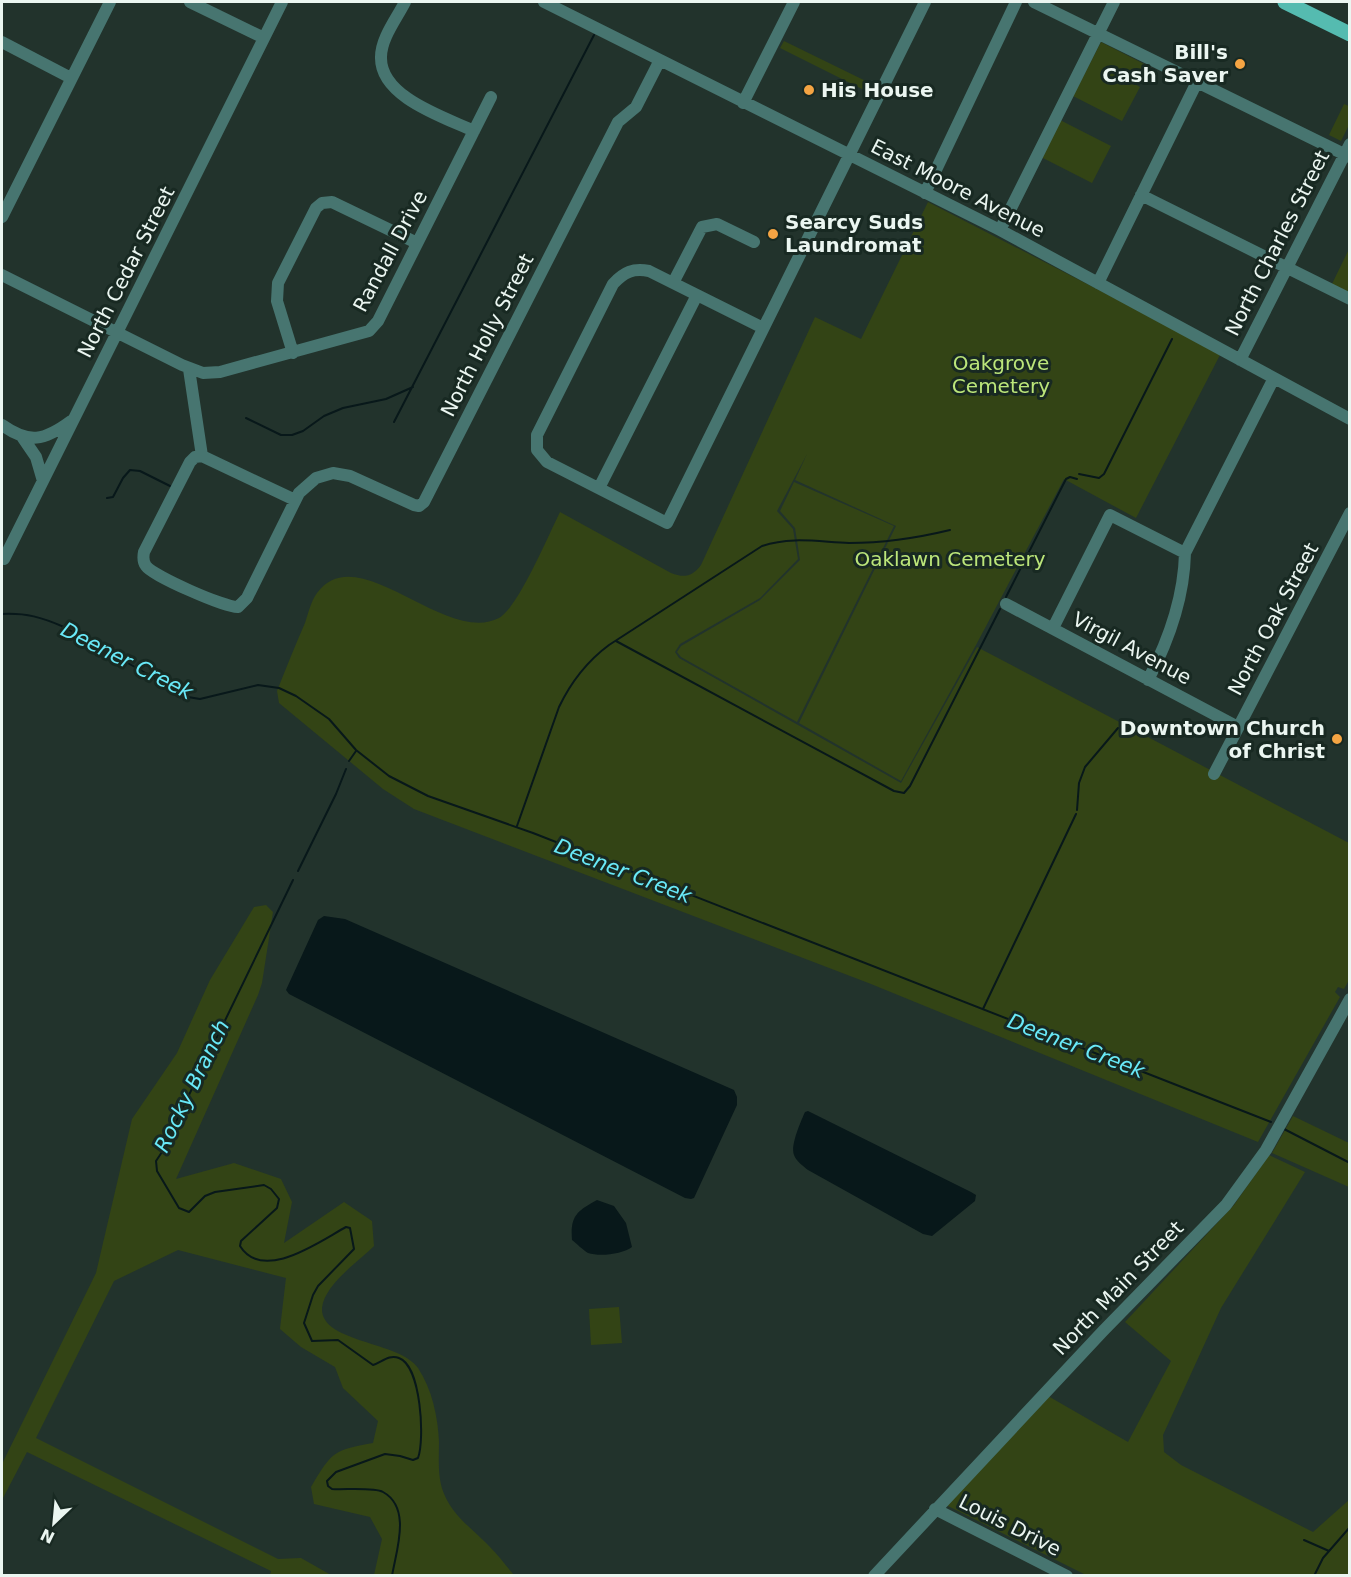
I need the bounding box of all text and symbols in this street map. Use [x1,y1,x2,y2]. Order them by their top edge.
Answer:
place label: Bill's Cash Saver [1102,40,1228,87]
marker: Bill's Cash Saver [1233,57,1247,71]
place label: His House [821,78,934,102]
marker: His House [802,83,816,97]
street label: East Moore Avenue [867,134,1049,242]
street label: North Charles Street [1220,146,1334,340]
street label: North Cedar Street [72,182,180,362]
street label: Randall Drive [348,186,432,316]
place label: Searcy Suds Laundromat [785,210,923,257]
marker: Searcy Suds Laundromat [766,227,780,241]
street label: North Holly Street [436,249,539,420]
park label: Oakgrove Cemetery [952,351,1050,398]
street label: North Oak Street [1223,539,1323,699]
park label: Oaklawn Cemetery [854,547,1046,571]
street label: Virgil Avenue [1068,607,1196,689]
water label: Deener Creek [57,617,198,705]
place label: Downtown Church of Christ [1120,716,1325,763]
marker: Downtown Church of Christ [1330,732,1344,746]
water label: Deener Creek [551,834,696,908]
water label: Deener Creek [1004,1009,1149,1083]
water label: Rocky Branch [150,1016,234,1156]
street label: North Main Street [1048,1216,1188,1360]
street label: Louis Drive [955,1489,1065,1561]
north arrow [24,1493,84,1553]
text: N [37,1525,58,1548]

